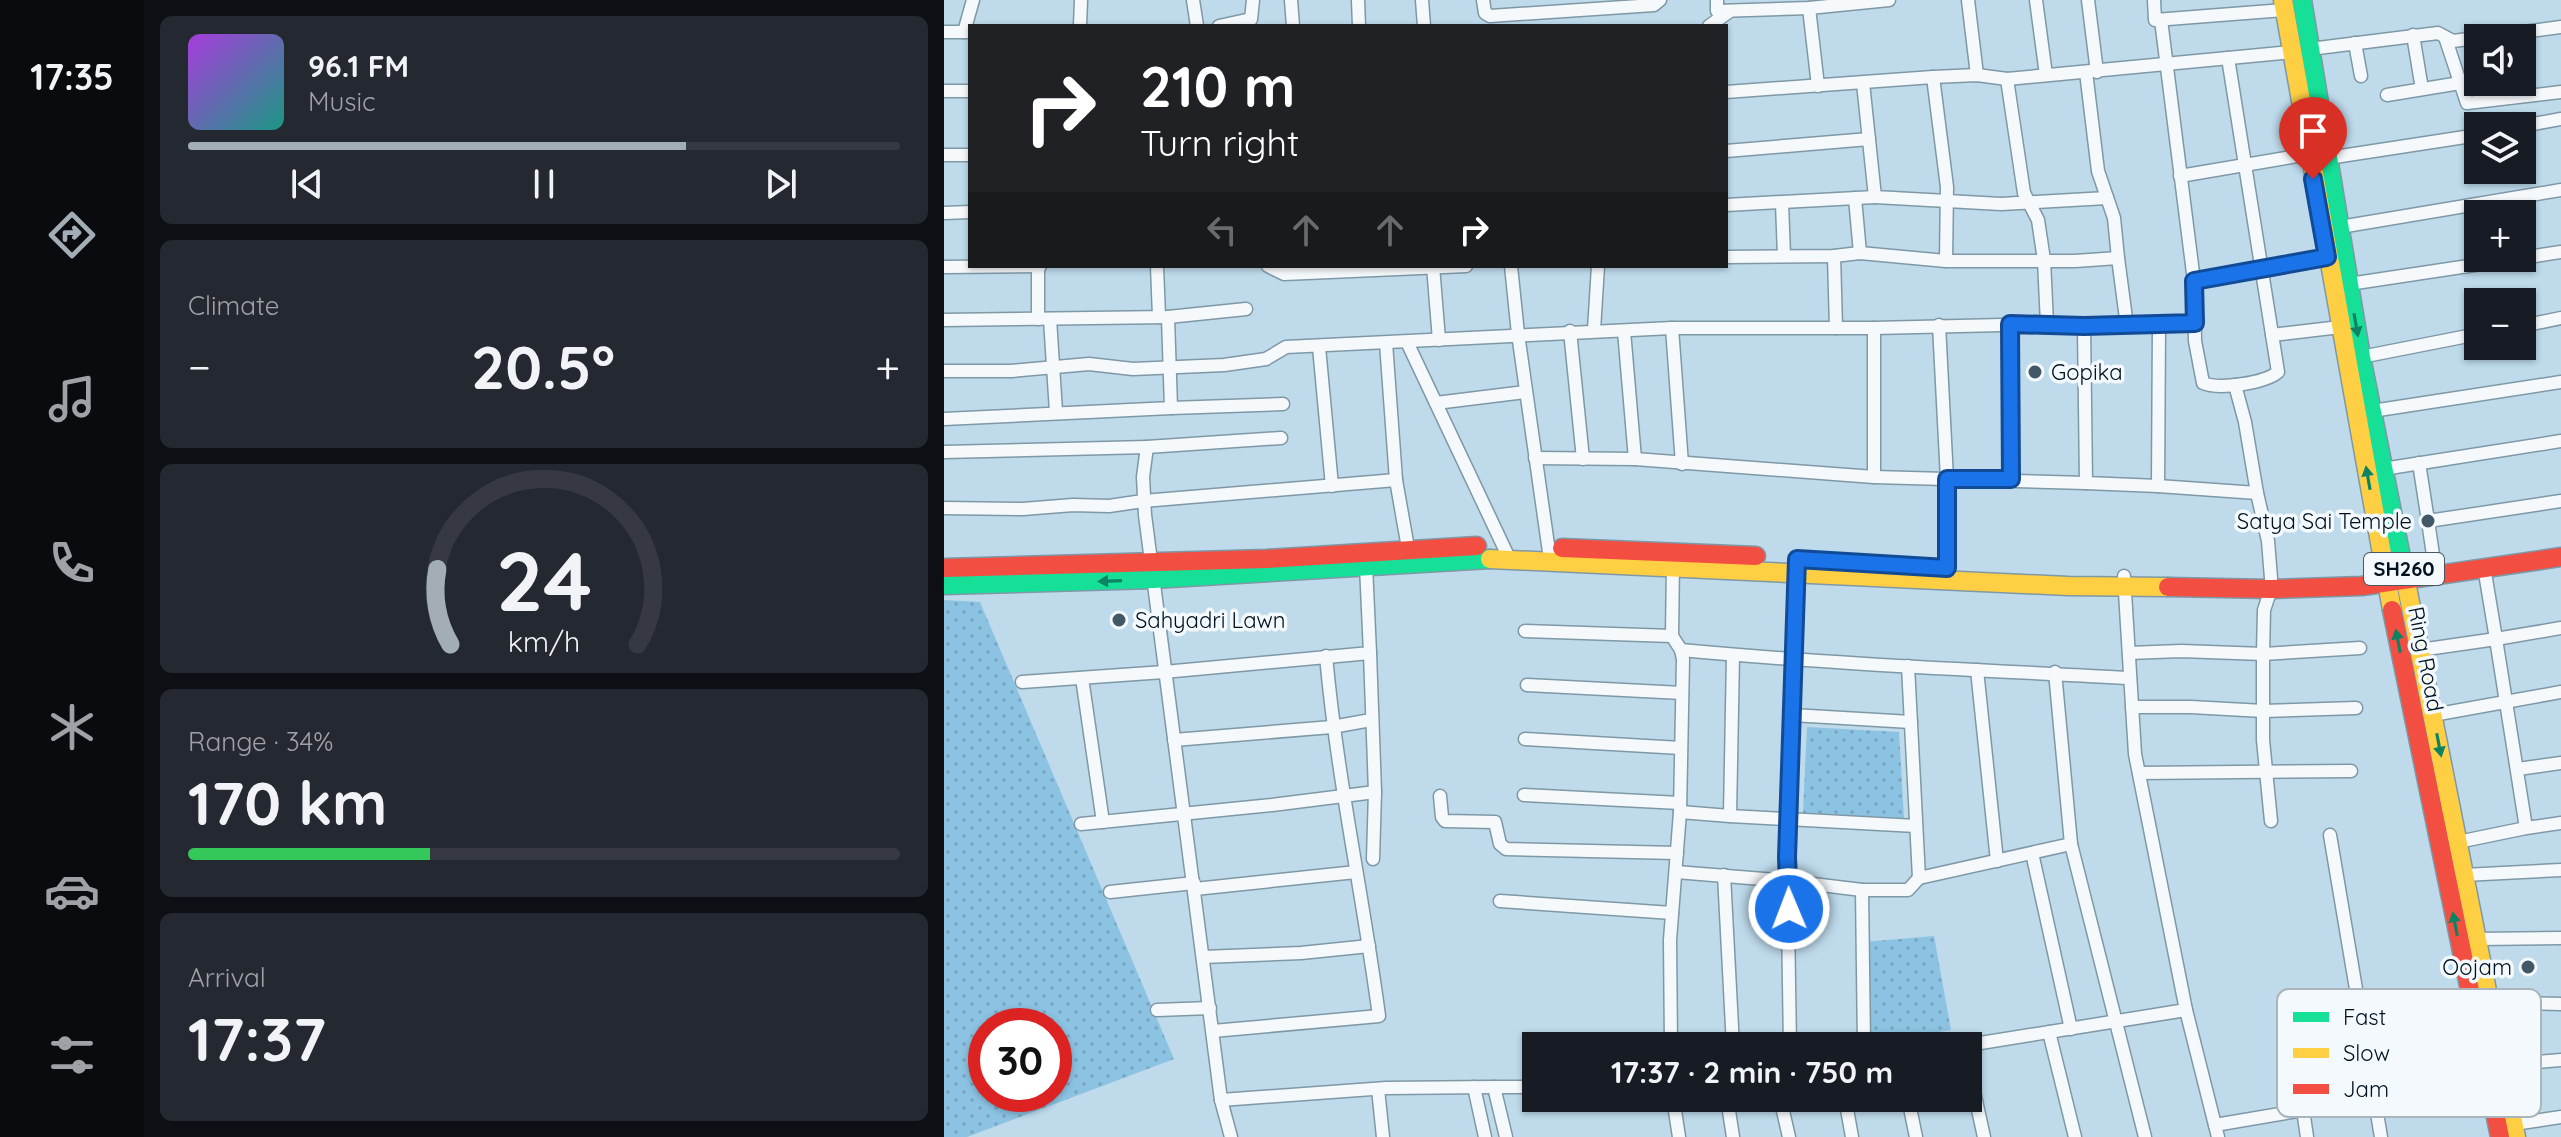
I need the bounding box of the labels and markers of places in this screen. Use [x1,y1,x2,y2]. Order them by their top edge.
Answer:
pin [2279,97,2347,179]
place label: Gopika [2051,358,2123,386]
marker: Gopika [2026,363,2044,381]
place label: Satya Sai Temple [2237,507,2412,535]
marker: Satya Sai Temple [2419,512,2437,530]
place label: Sahyadri Lawn [1135,606,1286,634]
marker: Sahyadri Lawn [1110,611,1128,629]
place label: Oojam [2442,953,2512,981]
marker: Oojam [2519,958,2537,976]

